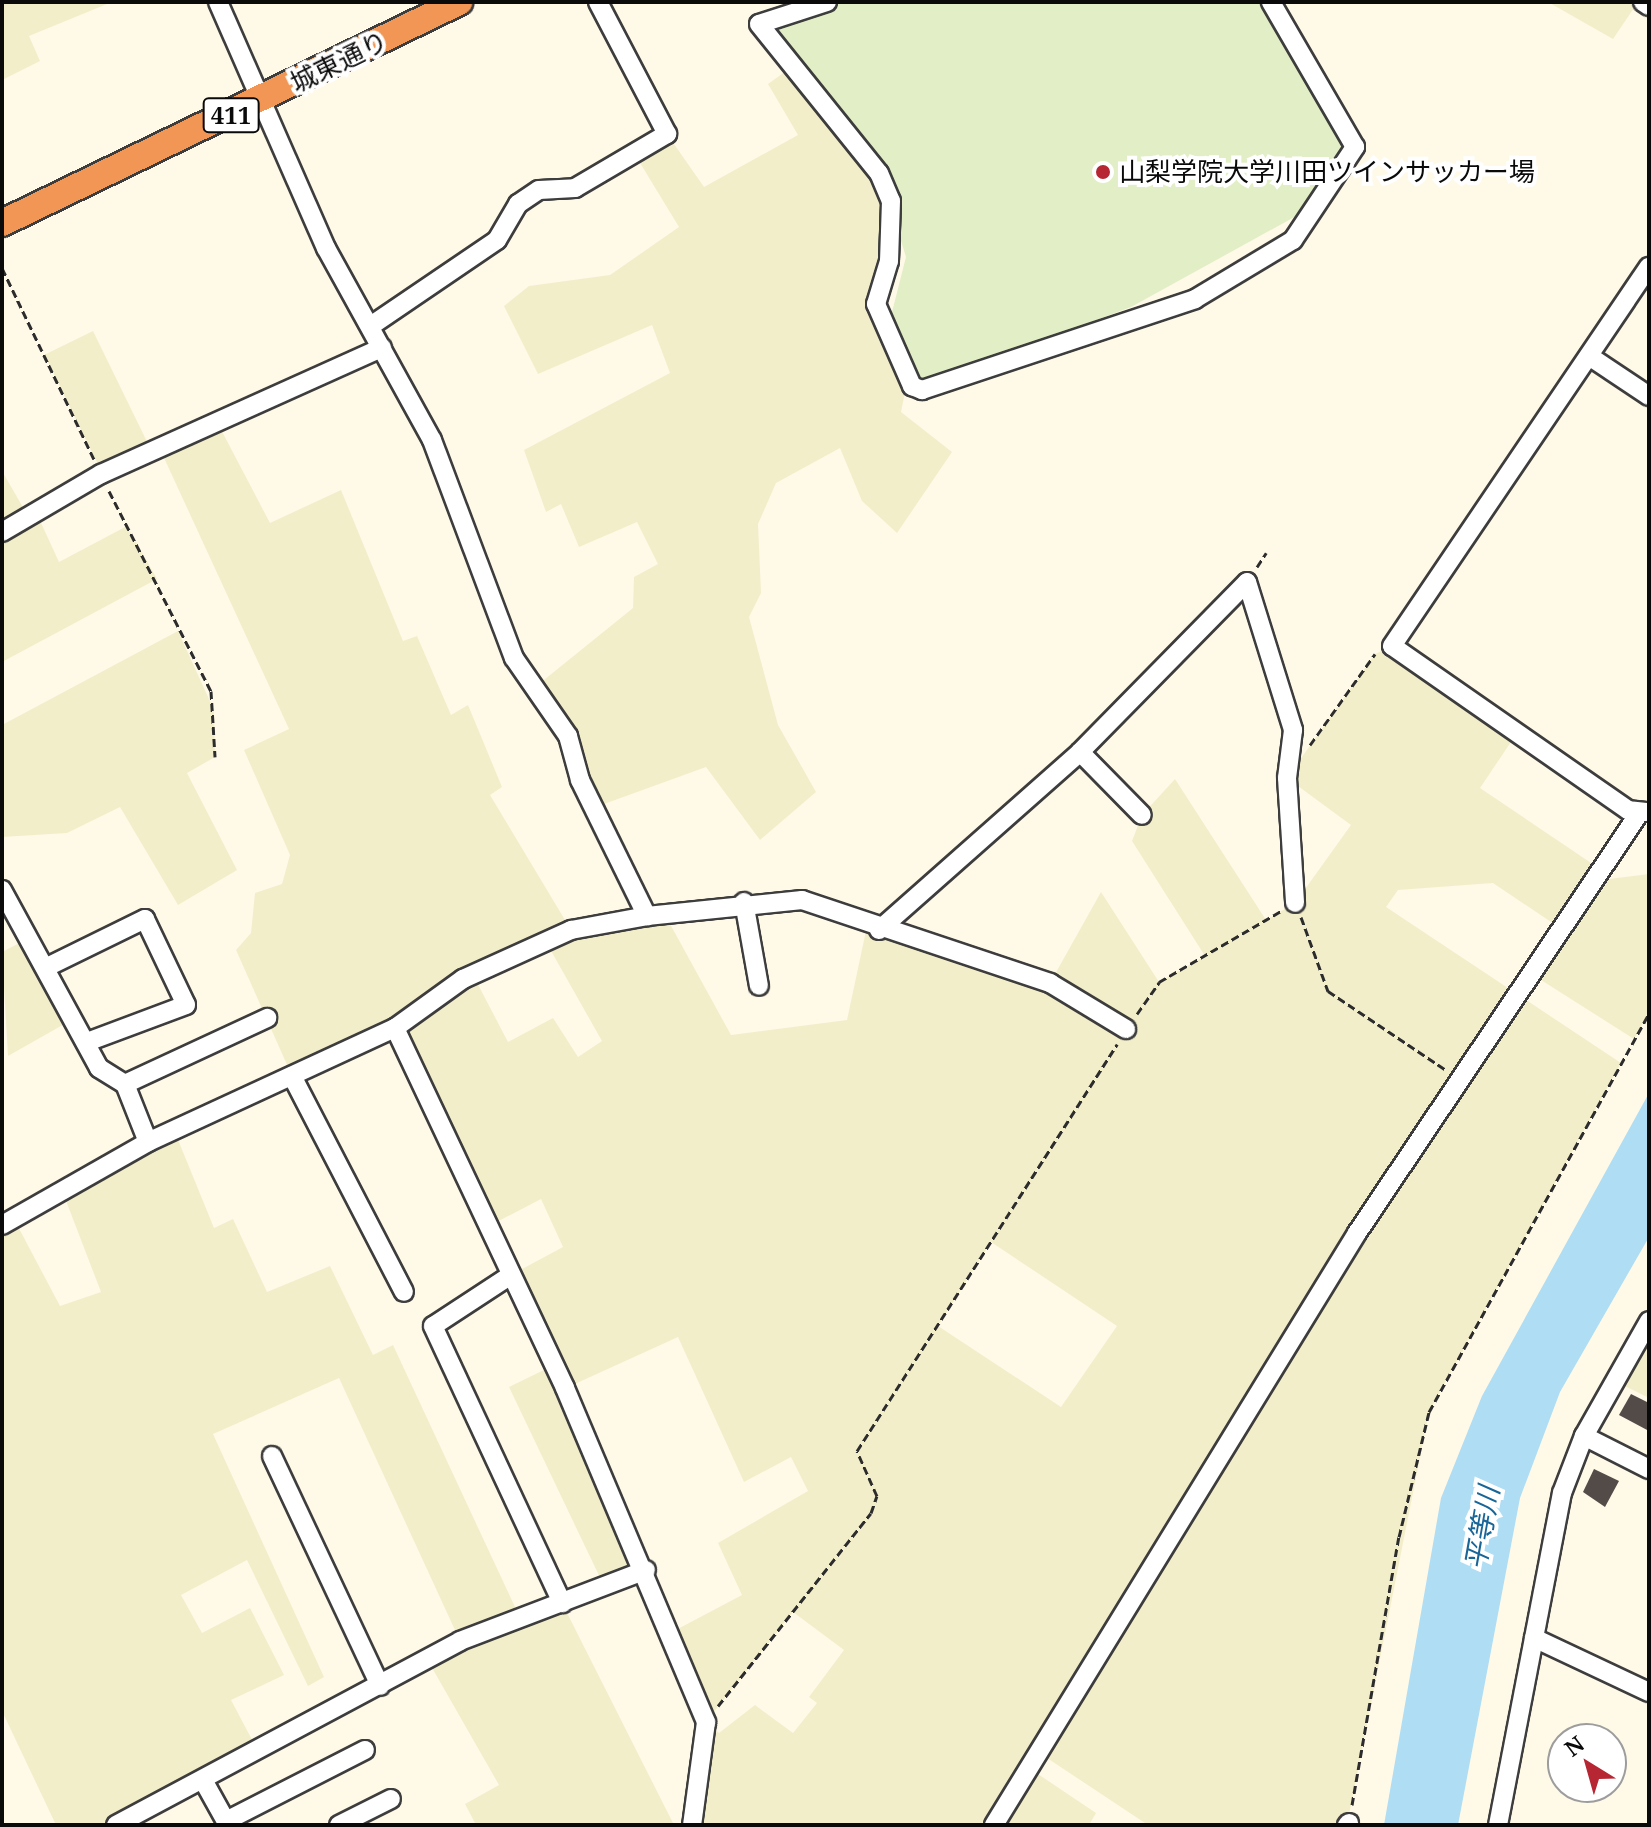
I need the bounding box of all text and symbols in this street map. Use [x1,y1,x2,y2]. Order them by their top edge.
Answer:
street label: 城東通り [285,25,393,99]
road number: 411 [201,95,261,135]
place label: 山梨学院大学川田ツインサッカー場 [1119,156,1535,188]
marker: 山梨学院大学川田ツインサッカー場 [1094,163,1112,181]
water label: 平等川 [1457,1484,1505,1572]
north arrow [1547,1723,1627,1803]
text: N [1558,1728,1590,1763]

